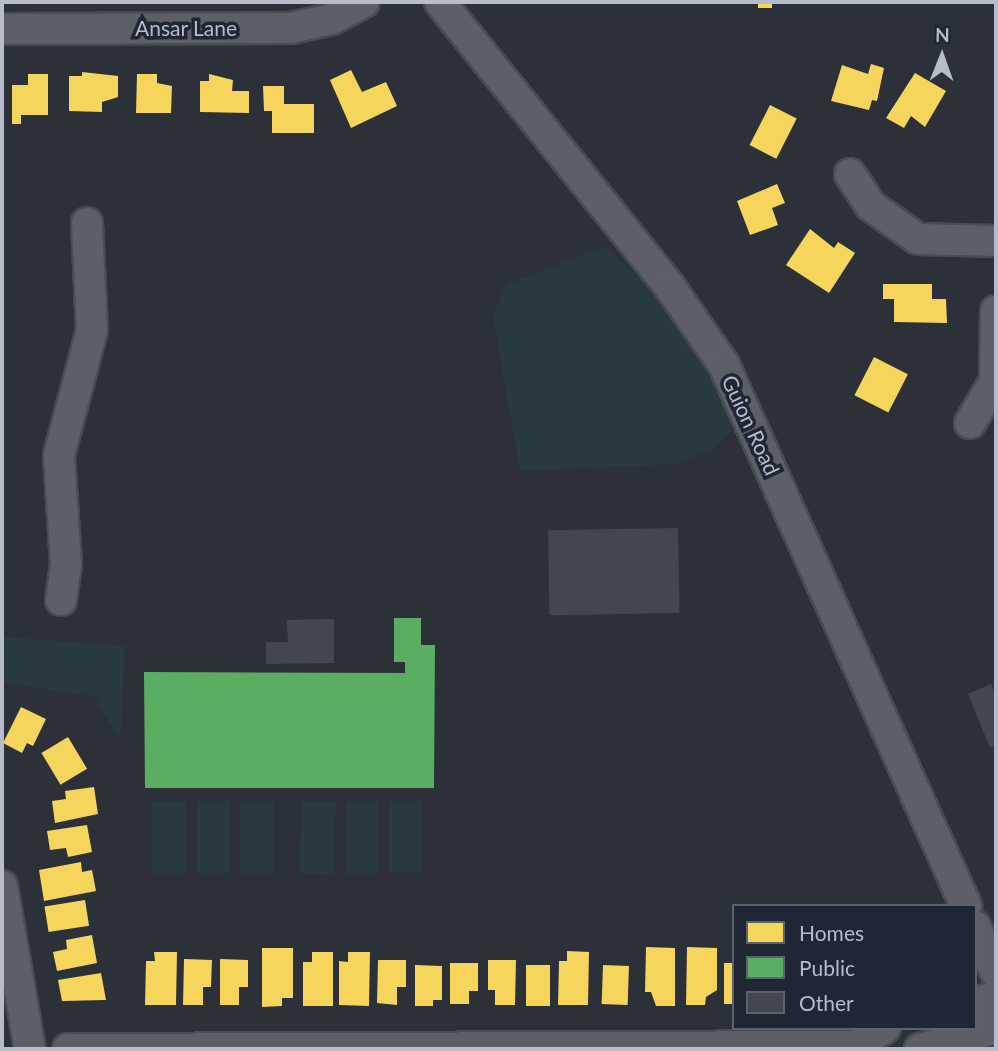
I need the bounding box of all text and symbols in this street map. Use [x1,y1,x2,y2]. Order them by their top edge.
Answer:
street label: Ansar Lane [135,15,237,41]
north arrow [907,21,977,91]
text: N [935,23,950,46]
street label: Guion Road [717,371,785,479]
legend [732,904,977,1030]
text: Homes [799,920,864,945]
text: Public [799,955,855,980]
text: Other [799,990,854,1015]

